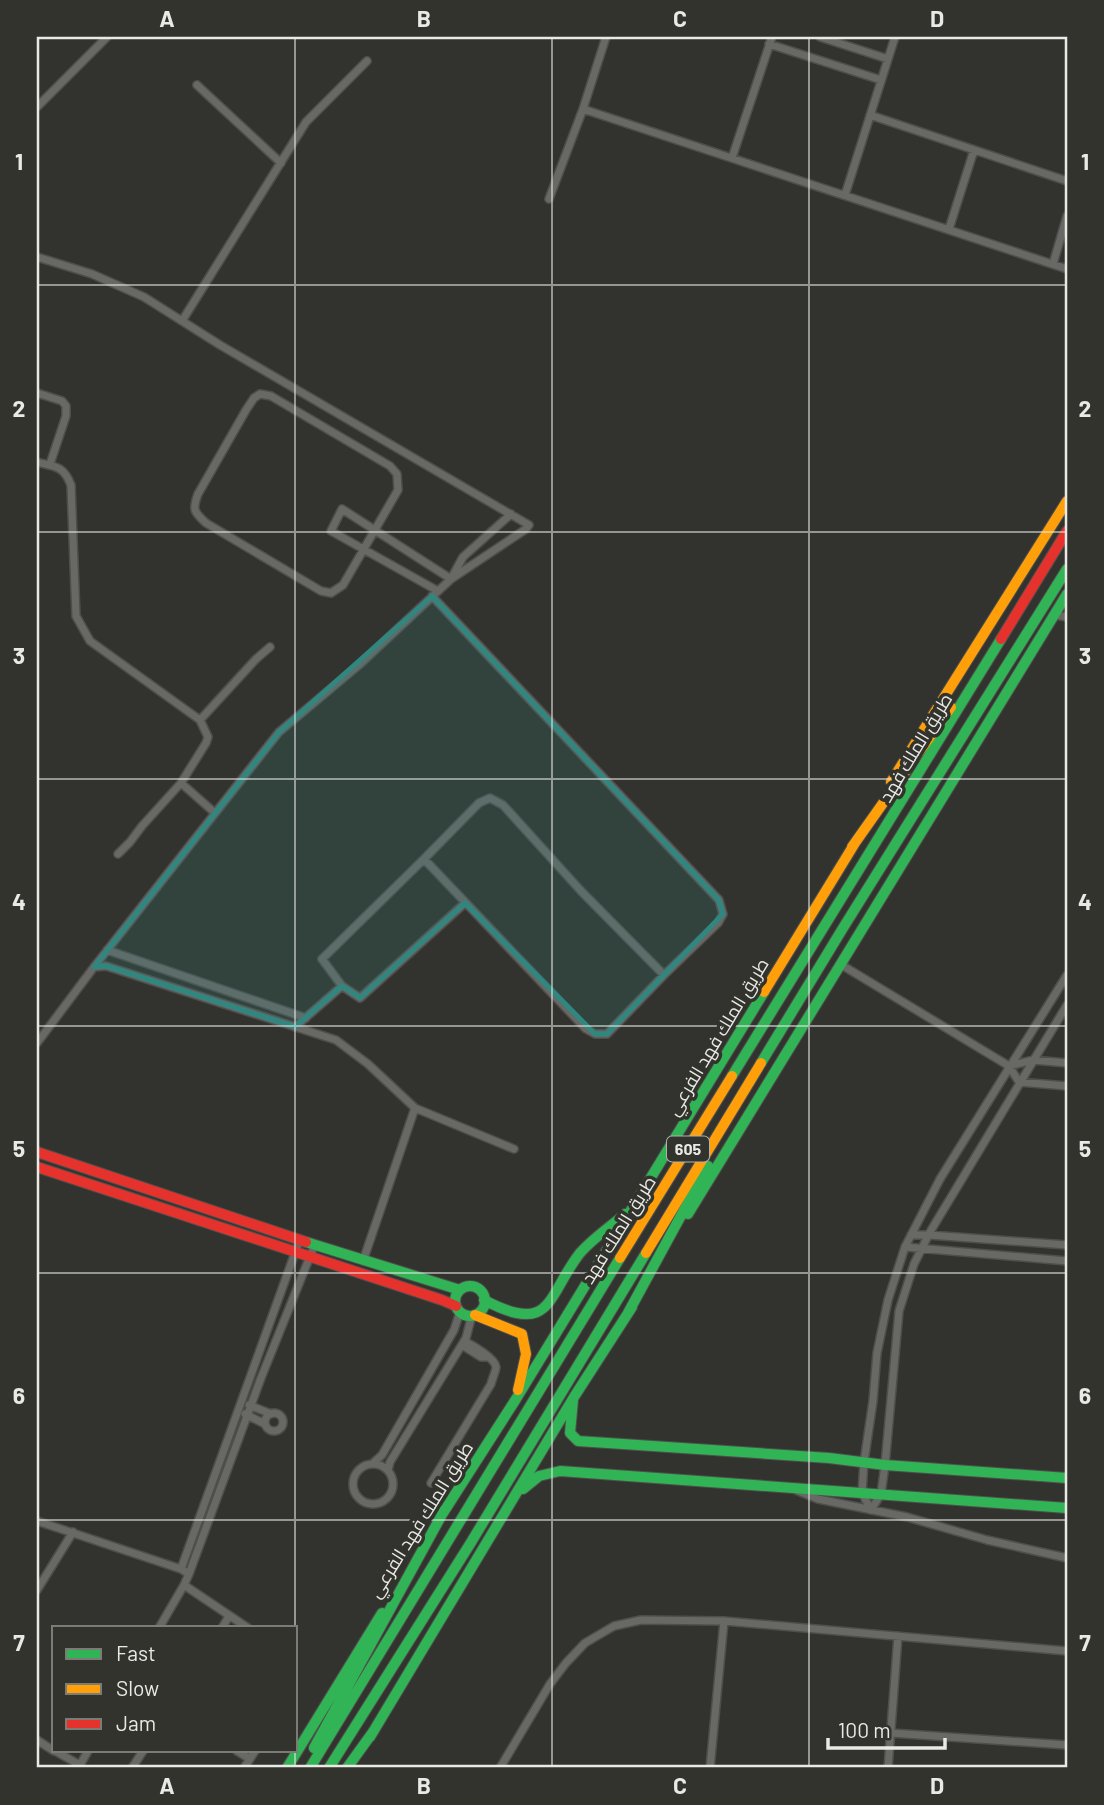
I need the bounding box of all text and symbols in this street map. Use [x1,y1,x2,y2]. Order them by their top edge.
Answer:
text: A [159,4,175,32]
text: B [417,4,431,32]
text: C [673,4,687,32]
text: D [930,4,944,32]
text: 1 [15,147,23,175]
text: 1 [1081,147,1089,175]
text: 2 [13,394,25,422]
text: 2 [1079,394,1091,422]
text: 3 [13,641,25,669]
text: 3 [1079,641,1091,669]
street label: طريق الملك فهد [874,689,958,807]
text: 4 [12,887,26,915]
text: 4 [1078,887,1092,915]
street label: طريق الملك فهد الفرعي [661,954,776,1121]
text: 5 [13,1134,25,1162]
text: 5 [1079,1134,1091,1162]
road number: 605 [667,1136,709,1162]
street label: طريق الملك فهد [576,1172,662,1288]
text: 6 [13,1381,25,1409]
text: 6 [1079,1381,1091,1409]
street label: طريق الملك فهد الفرعي [363,1437,481,1604]
legend [52,1626,298,1752]
text: 7 [13,1628,25,1656]
text: 7 [1079,1628,1091,1656]
text: Fast [116,1640,156,1665]
text: Slow [116,1675,159,1700]
scale bar [828,1707,945,1751]
text: Jam [116,1710,156,1735]
text: 100 m [838,1717,891,1742]
text: A [159,1771,175,1799]
text: B [417,1771,431,1799]
text: C [673,1771,687,1799]
text: D [930,1771,944,1799]

